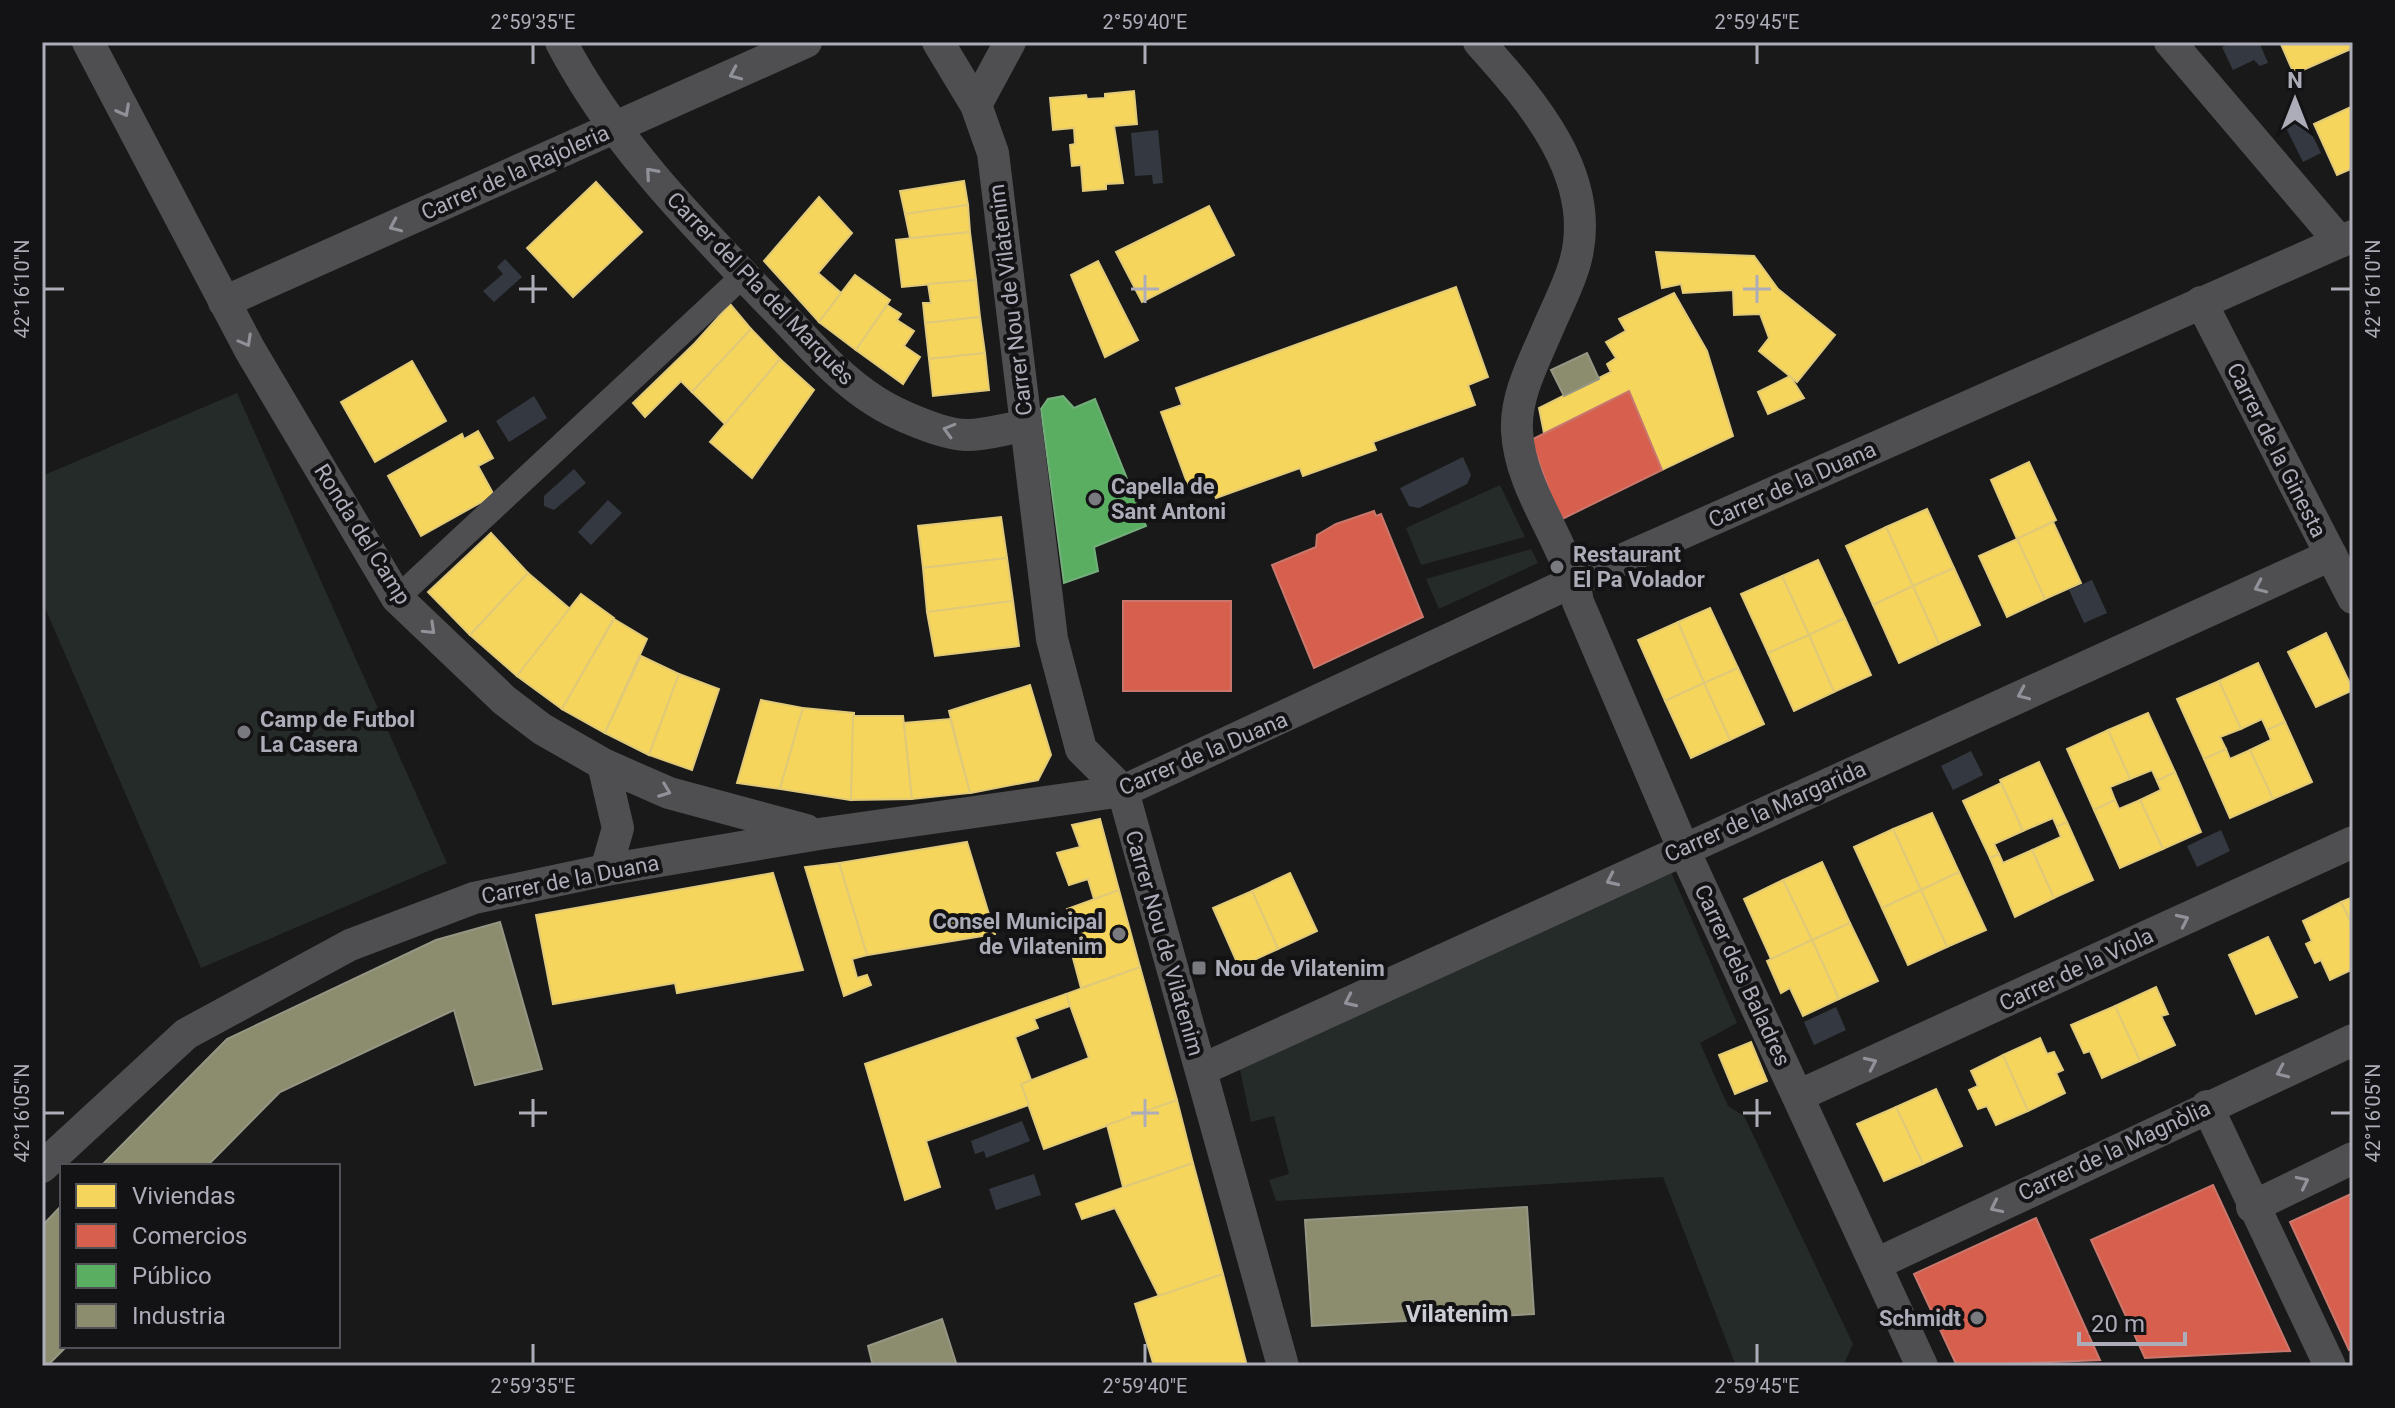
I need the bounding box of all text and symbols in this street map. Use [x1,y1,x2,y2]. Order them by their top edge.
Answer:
text: 2°59'35"E [491,10,575,34]
text: 2°59'40"E [1103,10,1187,34]
text: 2°59'45"E [1715,10,1799,34]
north arrow [2255,60,2335,140]
one-way arrow [728,64,743,80]
text: N [2287,68,2303,93]
one-way arrow [115,103,130,117]
street label: Carrer de la Rajoleria [417,120,613,225]
one-way arrow [646,167,661,182]
street label: Carrer Nou de Vilatenim [984,183,1037,417]
street label: Carrer del Pla del Marquès [662,187,859,390]
one-way arrow [389,216,403,232]
text: 42°16'10"N [10,239,34,339]
text: 42°16'10"N [2361,239,2385,339]
one-way arrow [236,333,251,347]
street label: Carrer de la Ginesta [2222,359,2331,542]
one-way arrow [942,423,956,440]
street label: Carrer de la Duana [1705,436,1880,533]
street label: Ronda del Camp [309,459,416,609]
place label: Capella de Sant Antoni [1111,474,1226,524]
marker: Capella de Sant Antoni [1086,490,1104,508]
place label: Restaurant El Pa Volador [1573,542,1705,592]
marker: Restaurant El Pa Volador [1548,558,1566,576]
one-way arrow [2254,577,2268,593]
one-way arrow [421,620,435,635]
one-way arrow [2017,684,2031,700]
place label: Camp de Futbol La Casera [260,707,415,757]
street label: Carrer de la Duana [1115,707,1291,800]
marker: Camp de Futbol La Casera [235,723,253,741]
street label: Carrer de la Margarida [1661,756,1870,867]
one-way arrow [657,781,671,798]
street label: Carrer Nou de Vilatenim [1120,828,1209,1059]
street label: Carrer de la Duana [479,850,661,909]
one-way arrow [1606,871,1620,887]
street label: Carrer dels Baladres [1689,880,1796,1070]
place label: Consel Municipal de Vilatenim [932,909,1103,959]
one-way arrow [2175,914,2190,930]
street label: Carrer de la Viola [1995,923,2157,1016]
marker: Consel Municipal de Vilatenim [1110,925,1128,943]
place label: Nou de Vilatenim [1215,956,1385,981]
marker: Nou de Vilatenim [1190,959,1208,977]
one-way arrow [1344,991,1359,1007]
one-way arrow [1862,1056,1877,1072]
one-way arrow [2276,1062,2290,1078]
text: 42°16'05"N [10,1063,34,1163]
text: 42°16'05"N [2361,1063,2385,1163]
street label: Carrer de la Magnòlia [2014,1095,2214,1206]
legend [60,1164,340,1348]
one-way arrow [2294,1177,2309,1192]
text: Viviendas [132,1182,236,1210]
one-way arrow [1990,1197,2004,1213]
text: Comercios [132,1222,247,1250]
text: Público [132,1262,212,1290]
scale bar [2079,1296,2185,1346]
district label: Vilatenim [1406,1300,1508,1328]
text: Industria [132,1302,226,1330]
place label: Schmidt [1879,1306,1962,1331]
marker: Schmidt [1968,1309,1986,1327]
text: 20 m [2091,1310,2145,1338]
text: 2°59'35"E [491,1374,575,1398]
text: 2°59'40"E [1103,1374,1187,1398]
text: 2°59'45"E [1715,1374,1799,1398]

